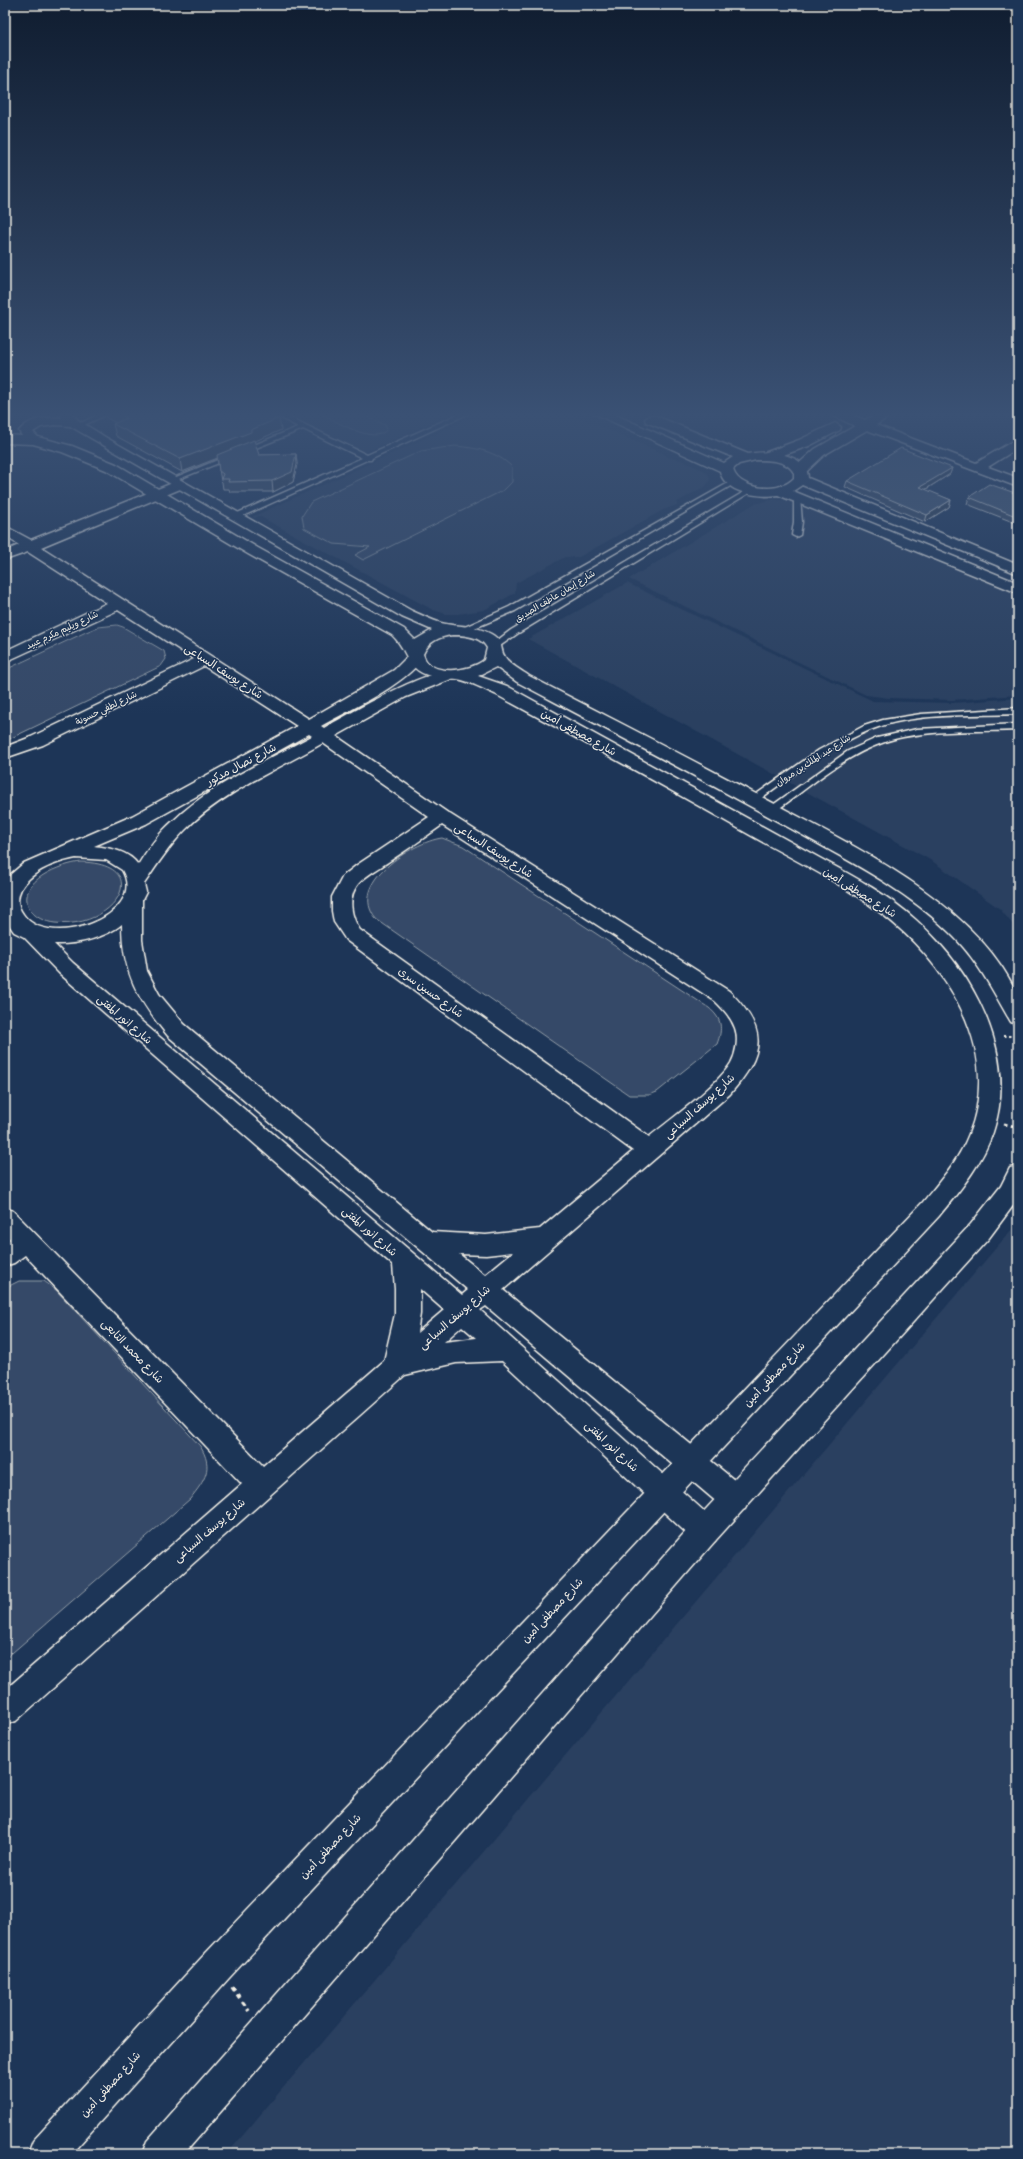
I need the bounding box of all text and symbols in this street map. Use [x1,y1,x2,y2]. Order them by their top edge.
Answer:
street label: شارع إيمان عاطف الصديق [513,568,597,625]
street label: شارع ويليم مكرم عبيد [24,609,100,653]
street label: شارع يوسف السباعى [181,641,265,703]
street label: شارع لطفي حسونة [74,689,140,731]
street label: شارع مصطفى أمين [538,706,619,760]
street label: شارع عبد الملك بن مروان [774,732,853,789]
street label: شارع نصال مدكور [203,741,279,791]
street label: شارع يوسف السباعى [451,820,535,882]
street label: شارع مصطفى أمين [820,865,899,922]
street label: شارع حسين سرى [394,964,466,1022]
street label: شارع انور المفتى [93,992,155,1048]
street label: شارع يوسف السباعى [661,1071,739,1143]
street label: شارع انور المفتى [338,1204,400,1260]
street label: شارع يوسف السباعى [416,1283,494,1354]
street label: شارع محمد التابعى [97,1317,166,1387]
street label: شارع مصطفى أمين [741,1339,809,1411]
street label: شارع انور المفتى [581,1418,641,1476]
street label: شارع يوسف السباعى [171,1496,249,1567]
street label: شارع مصطفى أمين [519,1575,587,1647]
street label: شارع مصطفى أمين [297,1811,365,1883]
street label: شارع مصطفى أمين [77,2049,145,2121]

